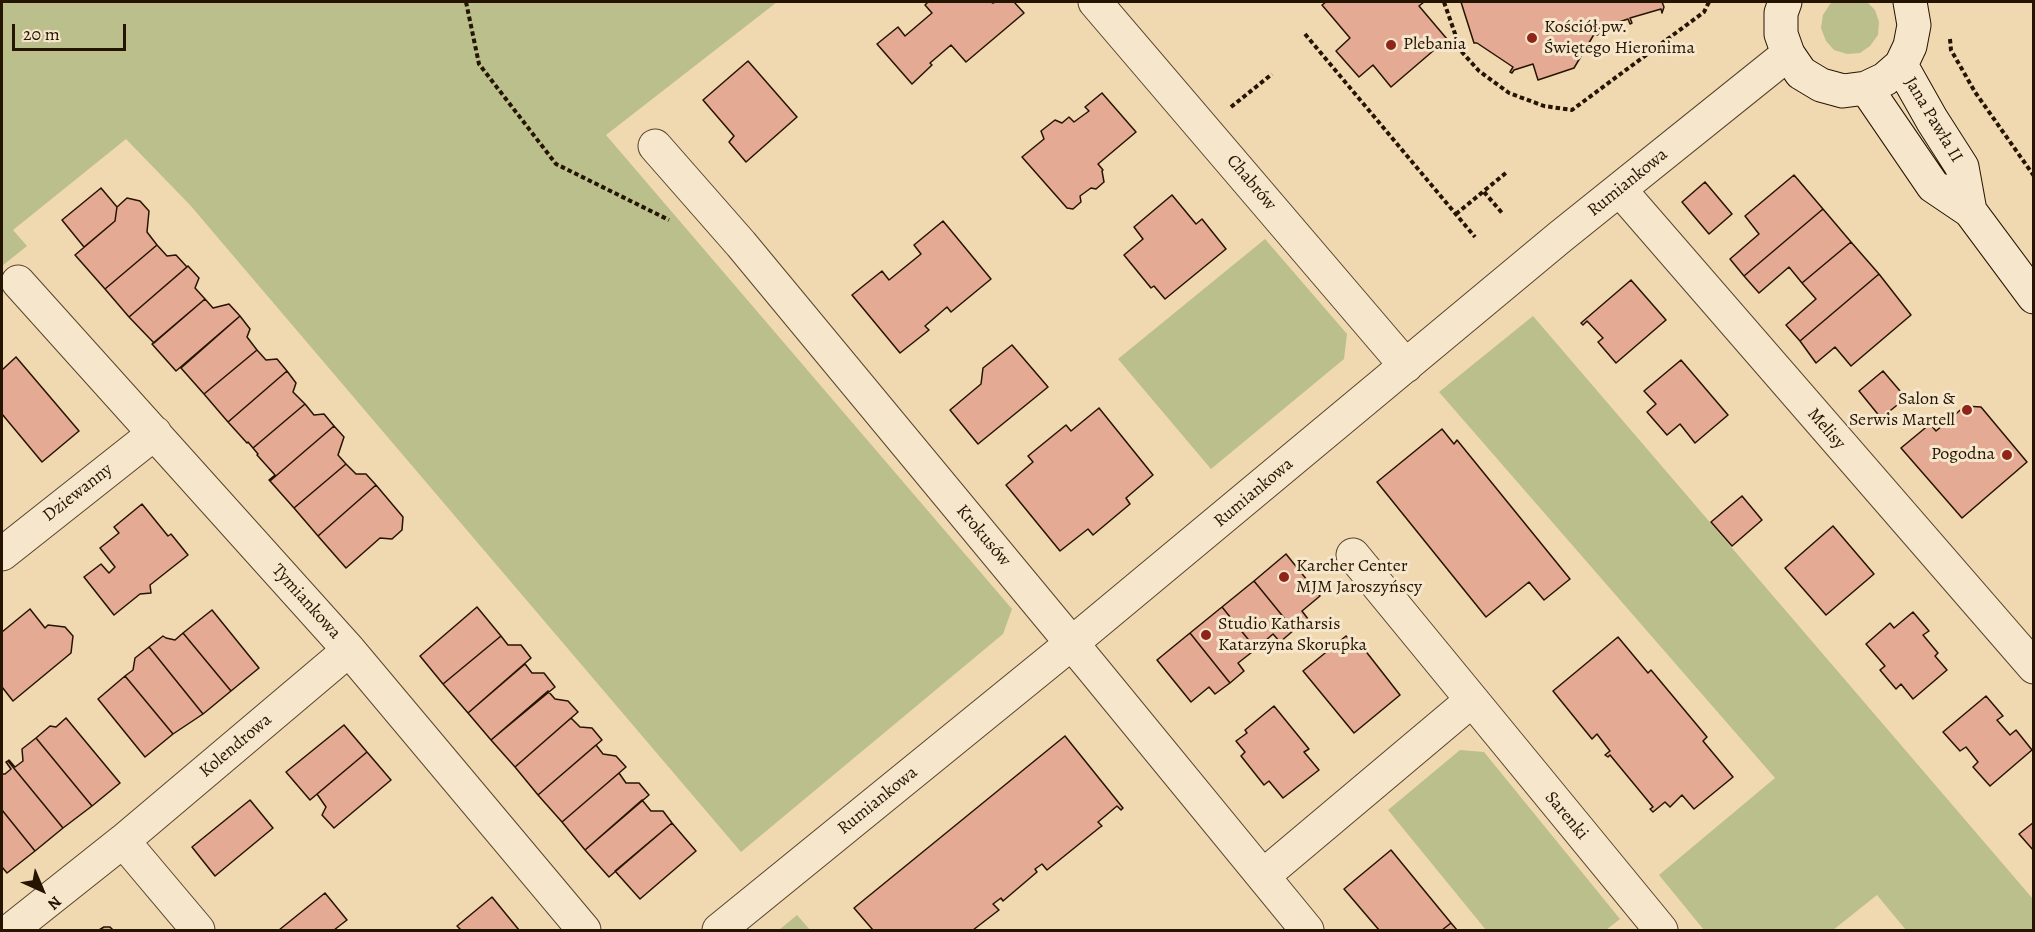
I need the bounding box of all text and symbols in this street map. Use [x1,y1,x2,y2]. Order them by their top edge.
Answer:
scale bar [15,12,129,50]
place label: Kościół pw. Świętego Hieronima [1544,17,1695,60]
text: 20 m [23,22,60,46]
marker: Kościół pw. Świętego Hieronima [1525,31,1539,45]
place label: Plebania [1403,34,1466,56]
marker: Plebania [1384,38,1398,52]
street label: Jana Pawła II [1899,73,1967,167]
street label: Rumiankowa [1584,144,1672,222]
street label: Chabrów [1221,151,1281,215]
place label: Salon & Serwis Martell [1849,389,1955,432]
marker: Salon & Serwis Martell [1960,403,1974,417]
street label: Melisy [1802,404,1850,454]
place label: Pogodna [1931,444,1995,466]
marker: Pogodna [2000,448,2014,462]
street label: Rumiankowa [1210,454,1298,532]
street label: Dziewanny [39,459,117,527]
street label: Krokusów [951,501,1015,571]
place label: Karcher Center MJM Jaroszyńscy [1296,556,1422,598]
street label: Tymiankowa [267,560,345,644]
marker: Karcher Center MJM Jaroszyńscy [1277,570,1291,584]
place label: Studio Katharsis Katarzyna Skorupka [1218,614,1367,656]
marker: Studio Katharsis Katarzyna Skorupka [1199,628,1213,642]
street label: Kolendrowa [195,709,277,783]
street label: Rumiankowa [834,762,922,840]
street label: Sarenki [1540,788,1592,844]
north arrow [12,860,72,920]
text: N [43,891,66,915]

